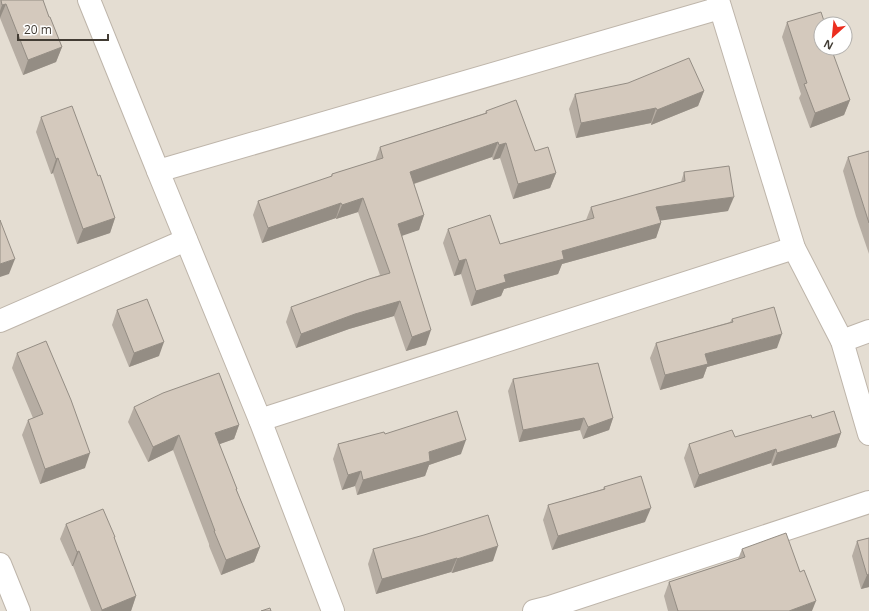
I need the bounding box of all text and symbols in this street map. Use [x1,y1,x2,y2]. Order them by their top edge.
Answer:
scale bar [18,16,108,42]
north arrow [813,16,853,56]
text: 20 m [24,21,52,38]
text: N [821,37,836,54]

